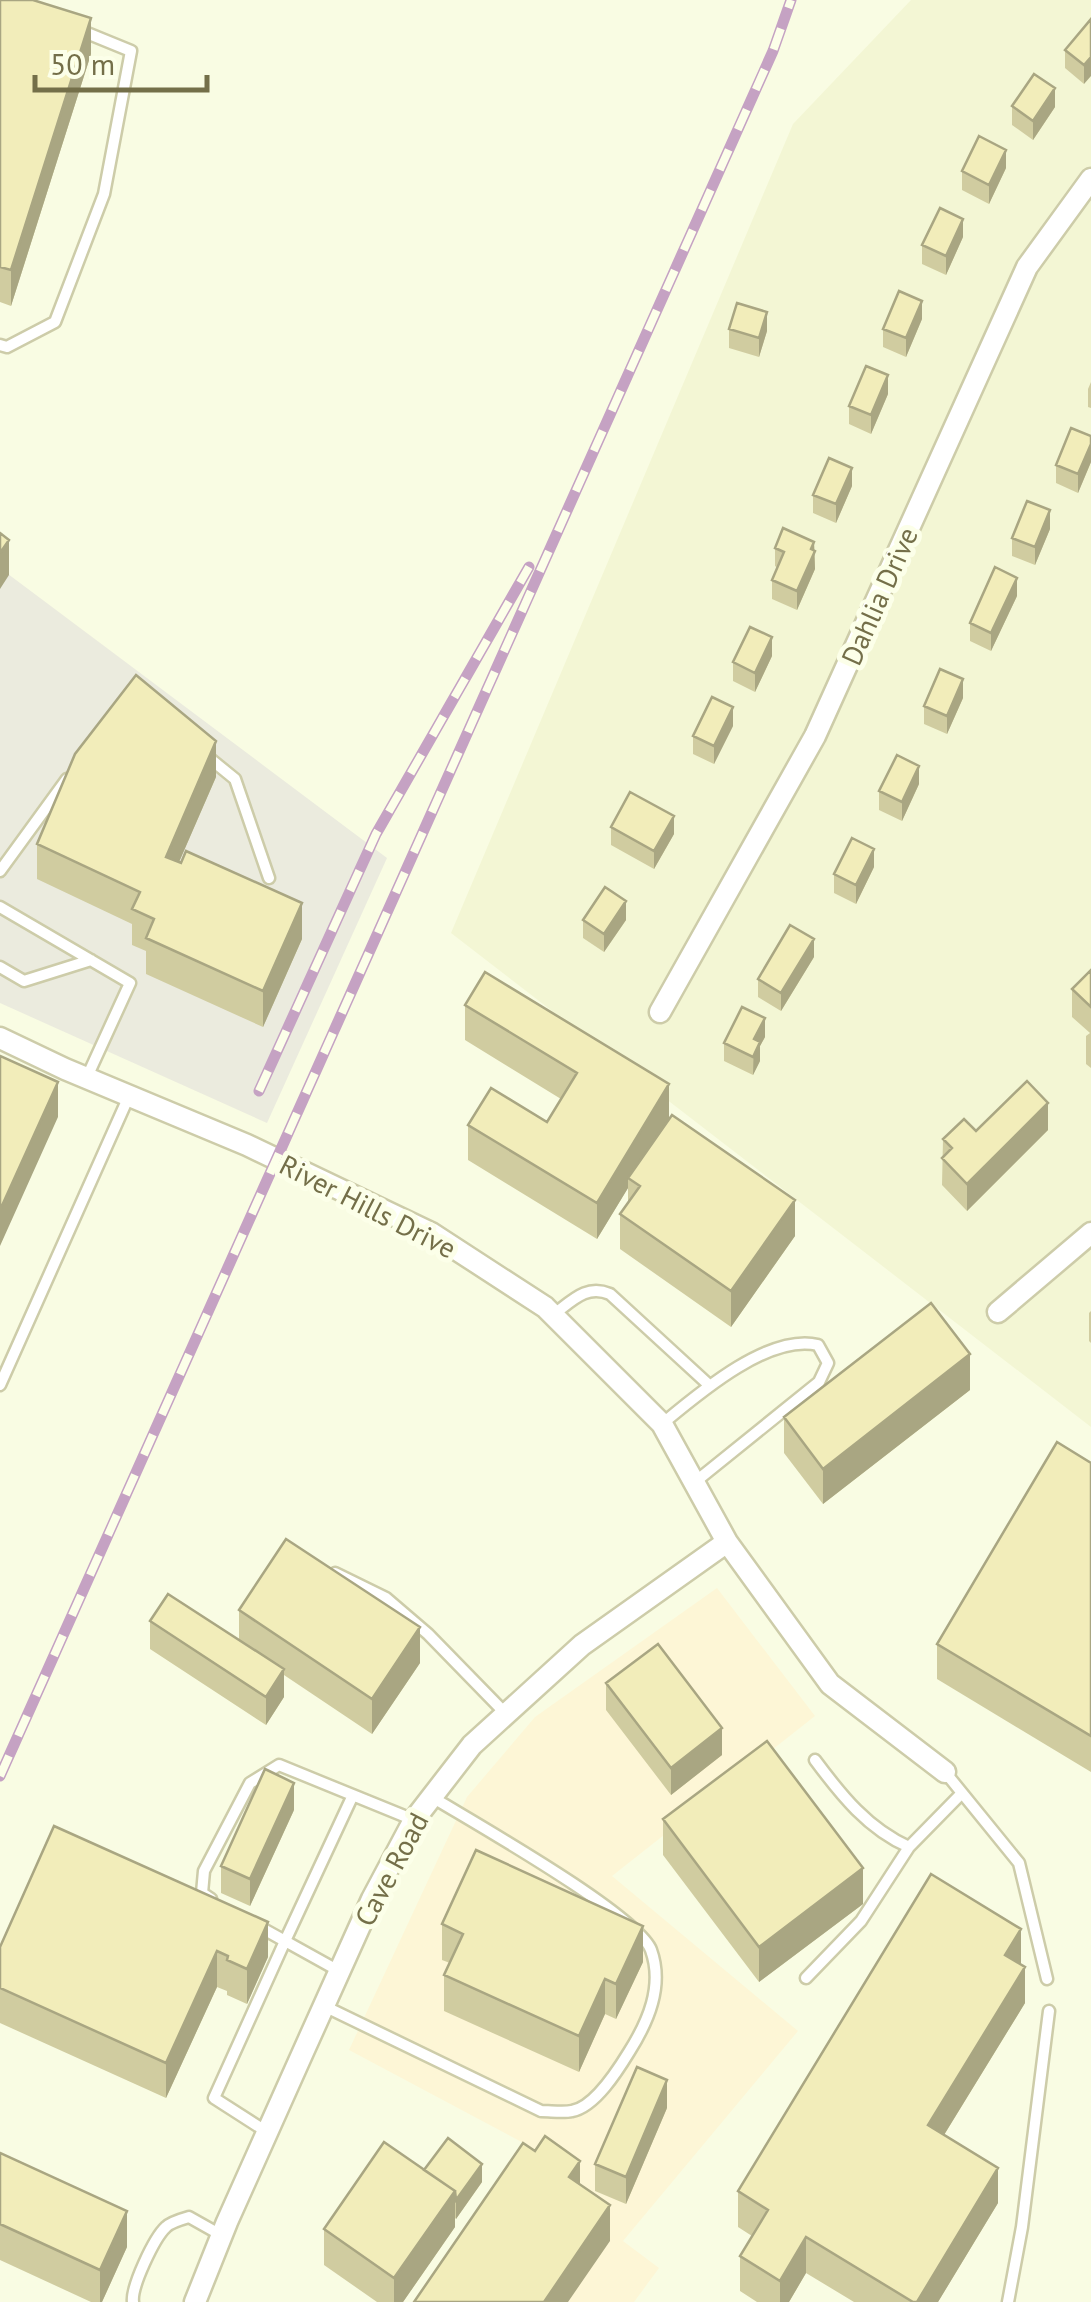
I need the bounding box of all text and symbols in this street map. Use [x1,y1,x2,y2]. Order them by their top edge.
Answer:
scale bar [35,30,208,92]
text: 50 m [50,44,115,83]
street label: Dahlia Drive [832,521,926,671]
street label: River Hills Drive [274,1146,462,1266]
street label: Cave Road [346,1806,436,1932]

